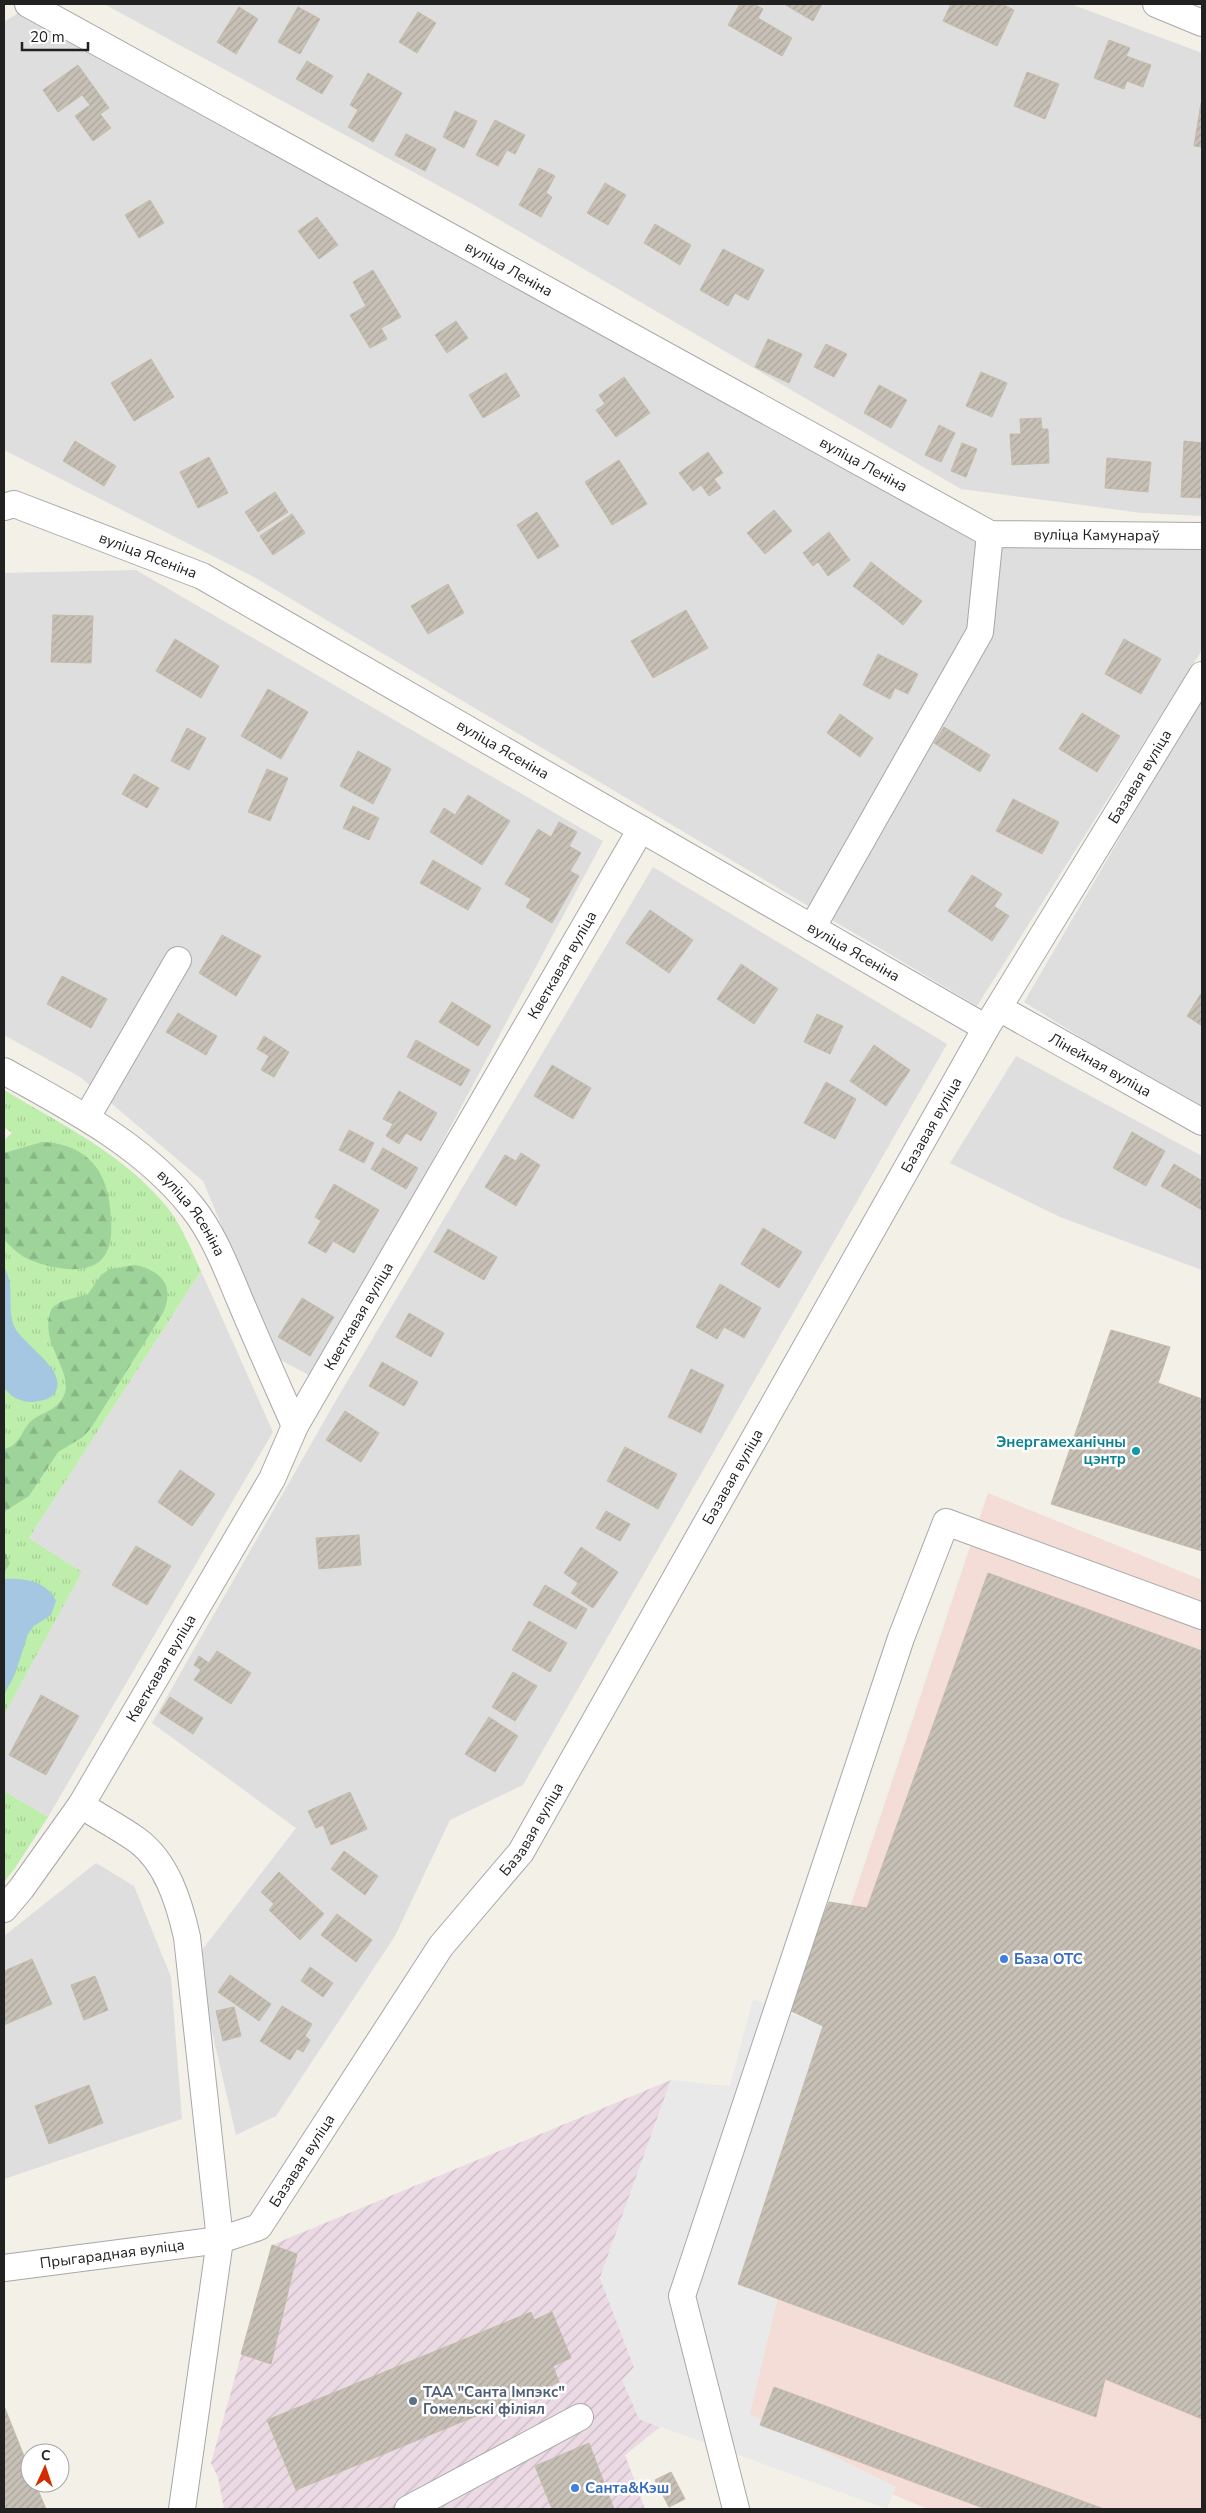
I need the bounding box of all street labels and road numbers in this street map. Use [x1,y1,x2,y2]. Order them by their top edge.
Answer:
street label: вуліца Леніна [461,237,556,301]
street label: вуліца Леніна [816,432,911,497]
street label: вуліца Камунараў [1034,524,1160,546]
street label: вуліца Ясеніна [96,527,200,583]
street label: вуліца Ясеніна [453,715,553,784]
street label: Базавая вуліца [1103,726,1176,827]
street label: Кветкавая вуліца [523,907,601,1023]
street label: вуліца Ясеніна [804,917,904,986]
street label: Лінейная вуліца [1045,1028,1155,1102]
street label: Базавая вуліца [896,1073,966,1176]
street label: вуліца Ясеніна [153,1165,230,1259]
street label: Кветкавая вуліца [319,1258,398,1374]
street label: Базавая вуліца [698,1425,768,1528]
street label: Кветкавая вуліца [122,1611,201,1726]
street label: Базавая вуліца [495,1779,568,1880]
street label: Базавая вуліца [265,2110,339,2211]
street label: Прыгарадная вуліца [39,2235,186,2273]

